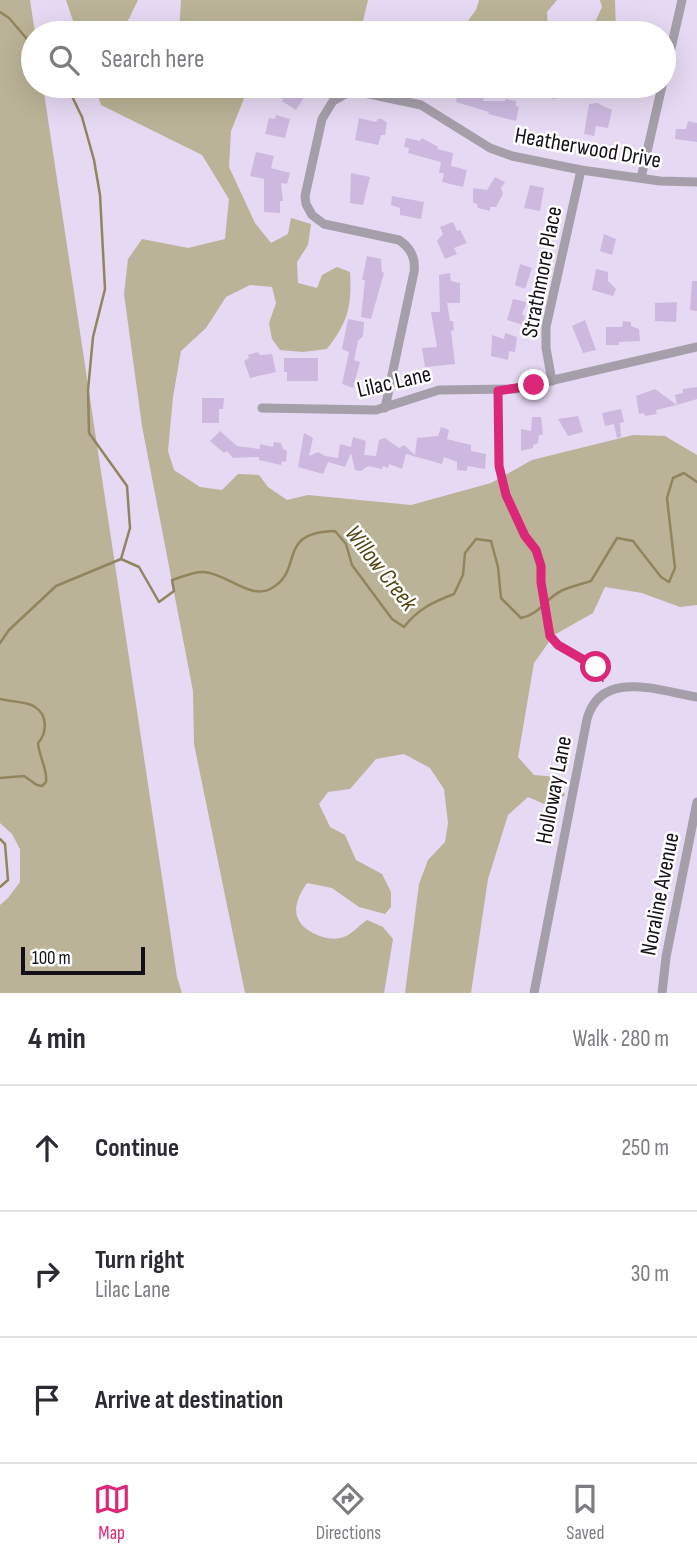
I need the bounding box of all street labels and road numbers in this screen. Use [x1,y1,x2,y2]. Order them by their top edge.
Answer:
street label: Heatherwood Drive [513,121,663,175]
street label: Strathmore Place [516,204,568,340]
street label: Lilac Lane [354,360,434,404]
street label: Holloway Lane [530,734,578,846]
street label: Noraline Avenue [634,830,686,958]

